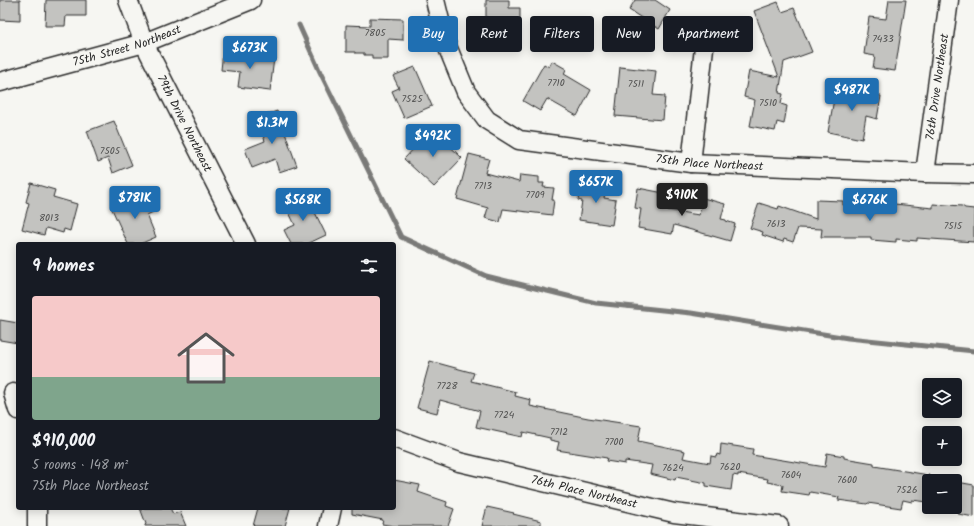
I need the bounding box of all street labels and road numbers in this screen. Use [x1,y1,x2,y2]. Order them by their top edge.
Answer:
street label: 75th Street Northeast [71,20,184,72]
street label: 76th Drive Northeast [921,32,954,141]
street label: 79th Drive Northeast [152,72,217,176]
street label: 75th Place Northeast [654,149,764,176]
street label: 76th Place Northeast [529,470,639,514]

